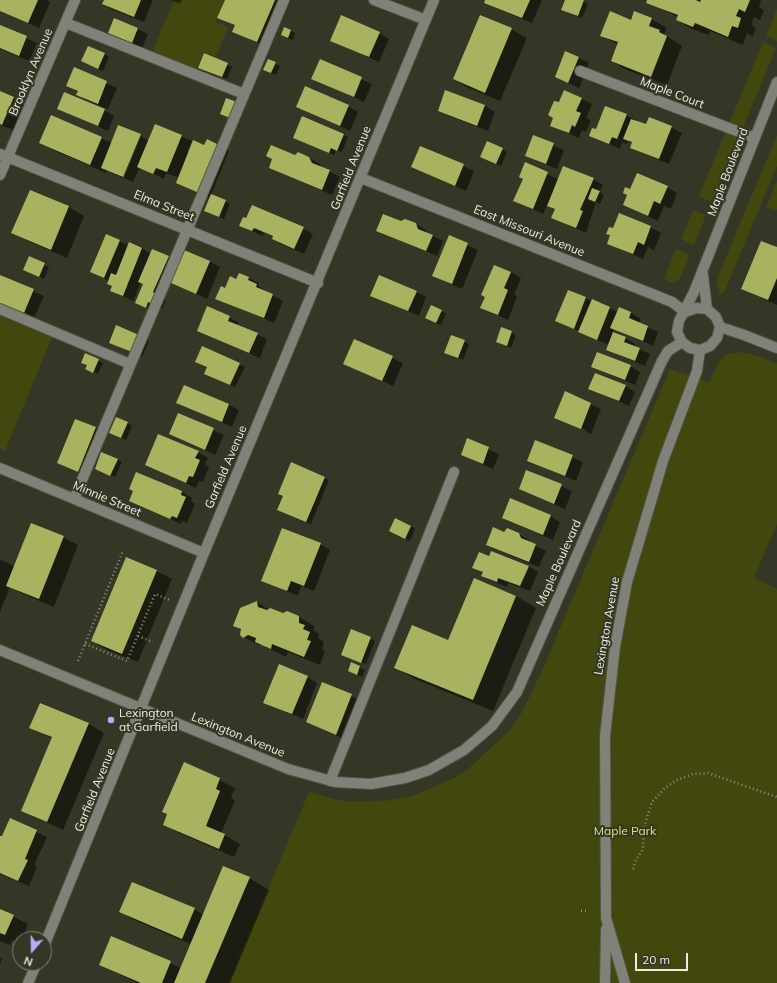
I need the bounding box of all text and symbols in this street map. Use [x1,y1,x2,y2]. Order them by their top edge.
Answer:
street label: Brooklyn Avenue [6,26,56,118]
street label: Maple Court [638,74,706,112]
street label: Garfield Avenue [328,124,374,212]
street label: Maple Boulevard [705,126,751,218]
street label: Elma Street [132,187,196,225]
street label: East Missouri Avenue [471,202,587,260]
street label: Garfield Avenue [202,423,250,511]
street label: Minnie Street [71,478,143,520]
street label: Maple Boulevard [533,517,585,609]
street label: Lexington Avenue [591,576,623,676]
place label: Lexington at Garfield [119,706,178,734]
street label: Lexington Avenue [189,710,287,760]
marker: Lexington at Garfield [106,715,116,725]
street label: Garfield Avenue [72,746,118,834]
park label: Maple Park [594,824,656,838]
north arrow [12,931,52,971]
scale bar [637,945,690,971]
text: 20 m [642,952,670,967]
text: N [22,953,35,969]

